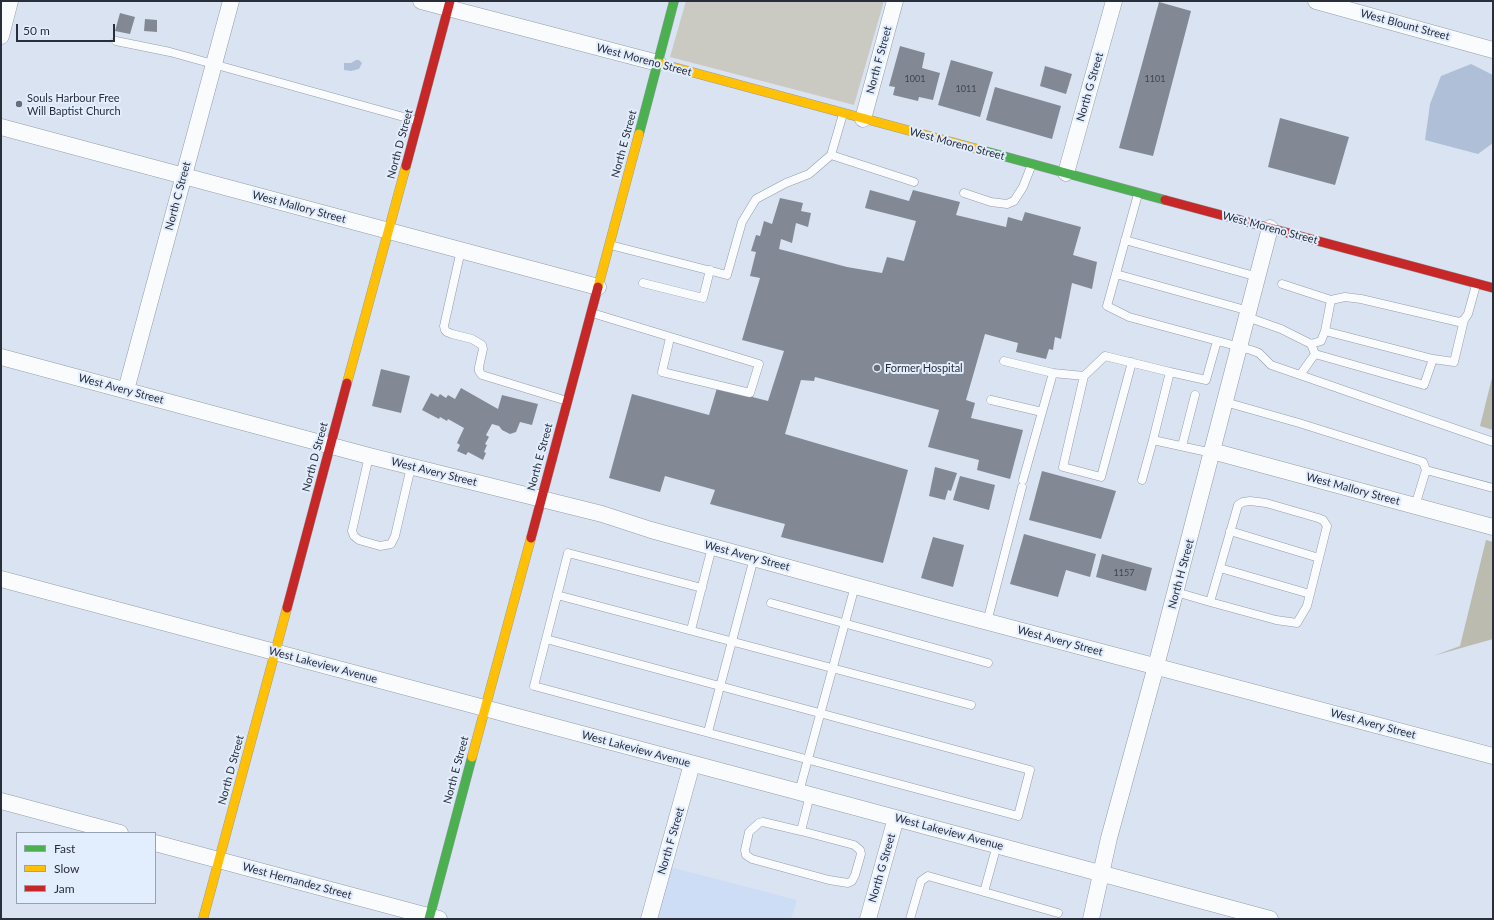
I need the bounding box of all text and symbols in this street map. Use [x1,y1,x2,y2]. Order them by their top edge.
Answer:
street label: West Blount Street [1359,7,1451,43]
scale bar [18,16,117,42]
text: 50 m [23,23,50,38]
street label: North F Street [864,25,894,95]
street label: West Moreno Street [595,41,693,79]
street label: North G Street [1074,51,1106,123]
house number: 1001 [905,74,925,84]
house number: 1101 [1145,74,1165,84]
house number: 1011 [956,84,976,94]
place label: Souls Harbour Free Will Baptist Church [27,91,121,117]
marker: Souls Harbour Free Will Baptist Church [14,99,24,109]
street label: North D Street [384,108,416,180]
street label: North E Street [609,109,639,179]
street label: West Moreno Street [908,125,1006,163]
street label: North C Street [163,160,193,232]
street label: West Mallory Street [251,188,347,226]
street label: West Moreno Street [1221,209,1319,247]
place label: Former Hospital [885,361,963,375]
marker: Former Hospital [872,363,882,373]
street label: West Avery Street [77,371,165,407]
street label: North D Street [299,421,331,493]
street label: North E Street [525,422,555,492]
street label: West Avery Street [390,455,478,489]
street label: West Mallory Street [1305,470,1401,508]
street label: West Avery Street [703,538,791,574]
street label: North H Street [1165,538,1197,610]
house number: 1157 [1114,568,1134,578]
street label: West Avery Street [1016,623,1104,659]
street label: West Lakeview Avenue [267,644,379,686]
street label: West Avery Street [1329,706,1417,742]
street label: West Lakeview Avenue [580,728,692,770]
street label: North D Street [215,734,247,806]
street label: North E Street [441,735,471,805]
street label: North F Street [655,806,687,876]
street label: West Lakeview Avenue [893,811,1005,853]
legend [16,832,156,904]
street label: North G Street [866,832,898,904]
text: Fast [54,841,75,856]
street label: West Hernandez Street [241,860,353,902]
text: Slow [54,861,79,876]
text: Jam [54,881,75,896]

